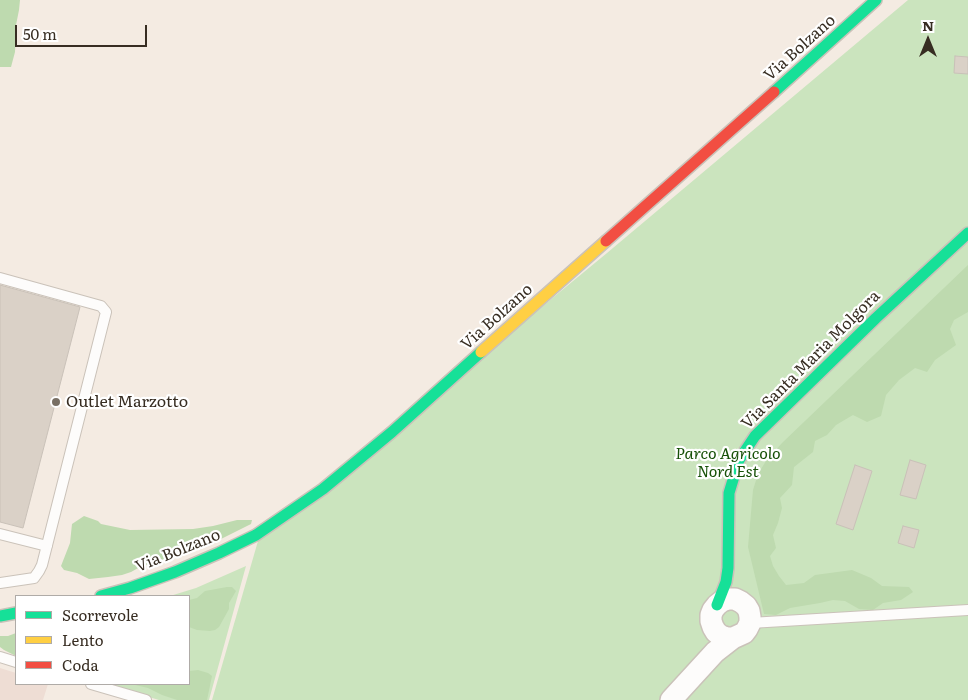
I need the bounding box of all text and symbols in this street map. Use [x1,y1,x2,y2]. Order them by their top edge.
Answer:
street label: Via Bolzano [760,11,840,85]
scale bar [18,15,150,47]
north arrow [903,15,953,65]
text: N [922,15,934,35]
text: 50 m [23,22,57,45]
street label: Via Bolzano [457,280,537,354]
street label: Via Santa Maria Molgora [738,287,884,433]
place label: Outlet Marzotto [66,392,188,412]
marker: Outlet Marzotto [50,396,62,408]
park label: Parco Agricolo Nord Est [675,444,781,482]
street label: Via Bolzano [133,525,223,577]
legend [15,595,190,685]
text: Scorrevole [62,603,138,626]
text: Lento [62,628,103,651]
text: Coda [62,653,99,676]

